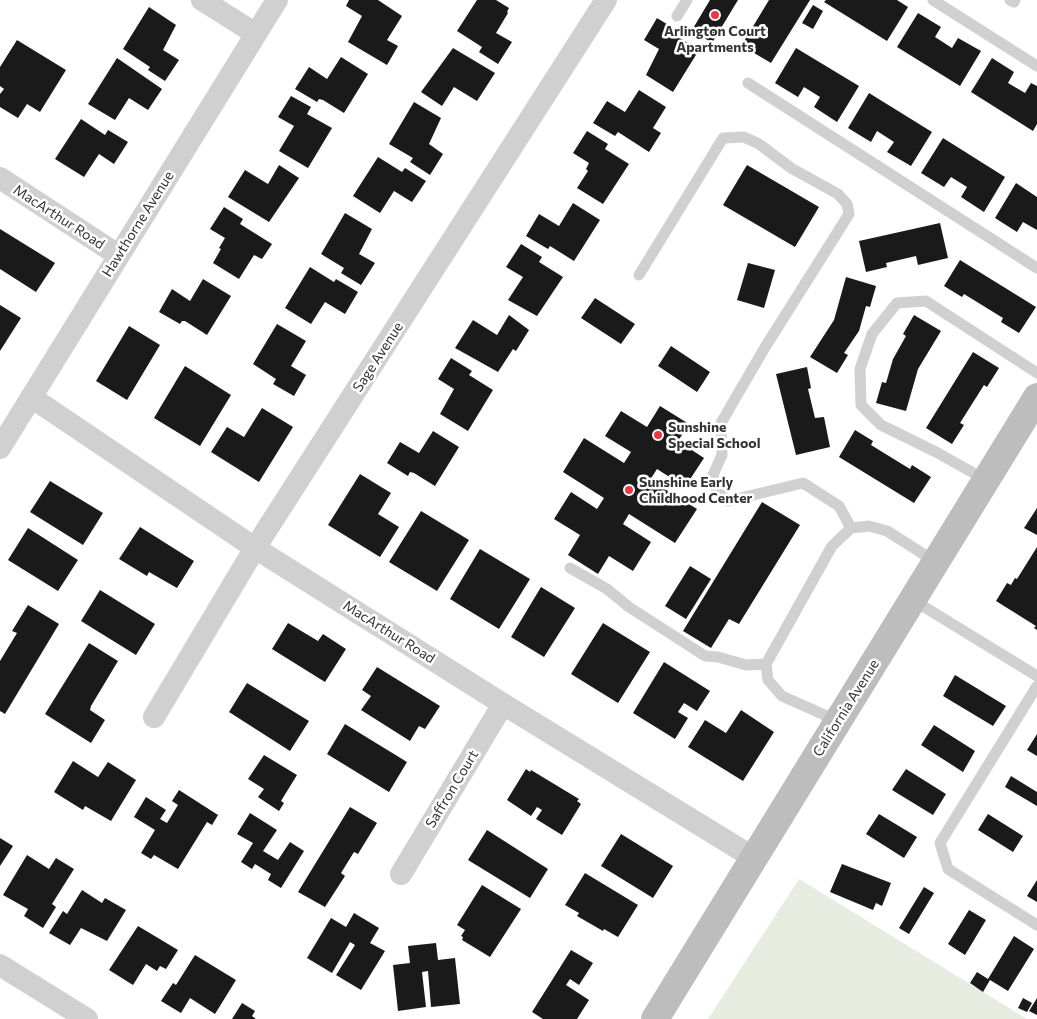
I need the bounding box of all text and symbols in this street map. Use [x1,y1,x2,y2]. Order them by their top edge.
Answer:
marker: Arlington Court Apartments [709,9,721,21]
place label: Arlington Court Apartments [664,23,766,56]
street label: Hawthorne Avenue [99,168,177,280]
street label: MacArthur Road [10,181,108,253]
street label: Sage Avenue [349,319,407,395]
place label: Sunshine Special School [668,419,760,452]
marker: Sunshine Special School [652,429,664,441]
place label: Sunshine Early Childhood Center [639,474,752,507]
marker: Sunshine Early Childhood Center [623,484,635,496]
street label: MacArthur Road [340,597,438,667]
street label: California Avenue [809,656,883,760]
street label: Saffron Court [422,747,482,831]

